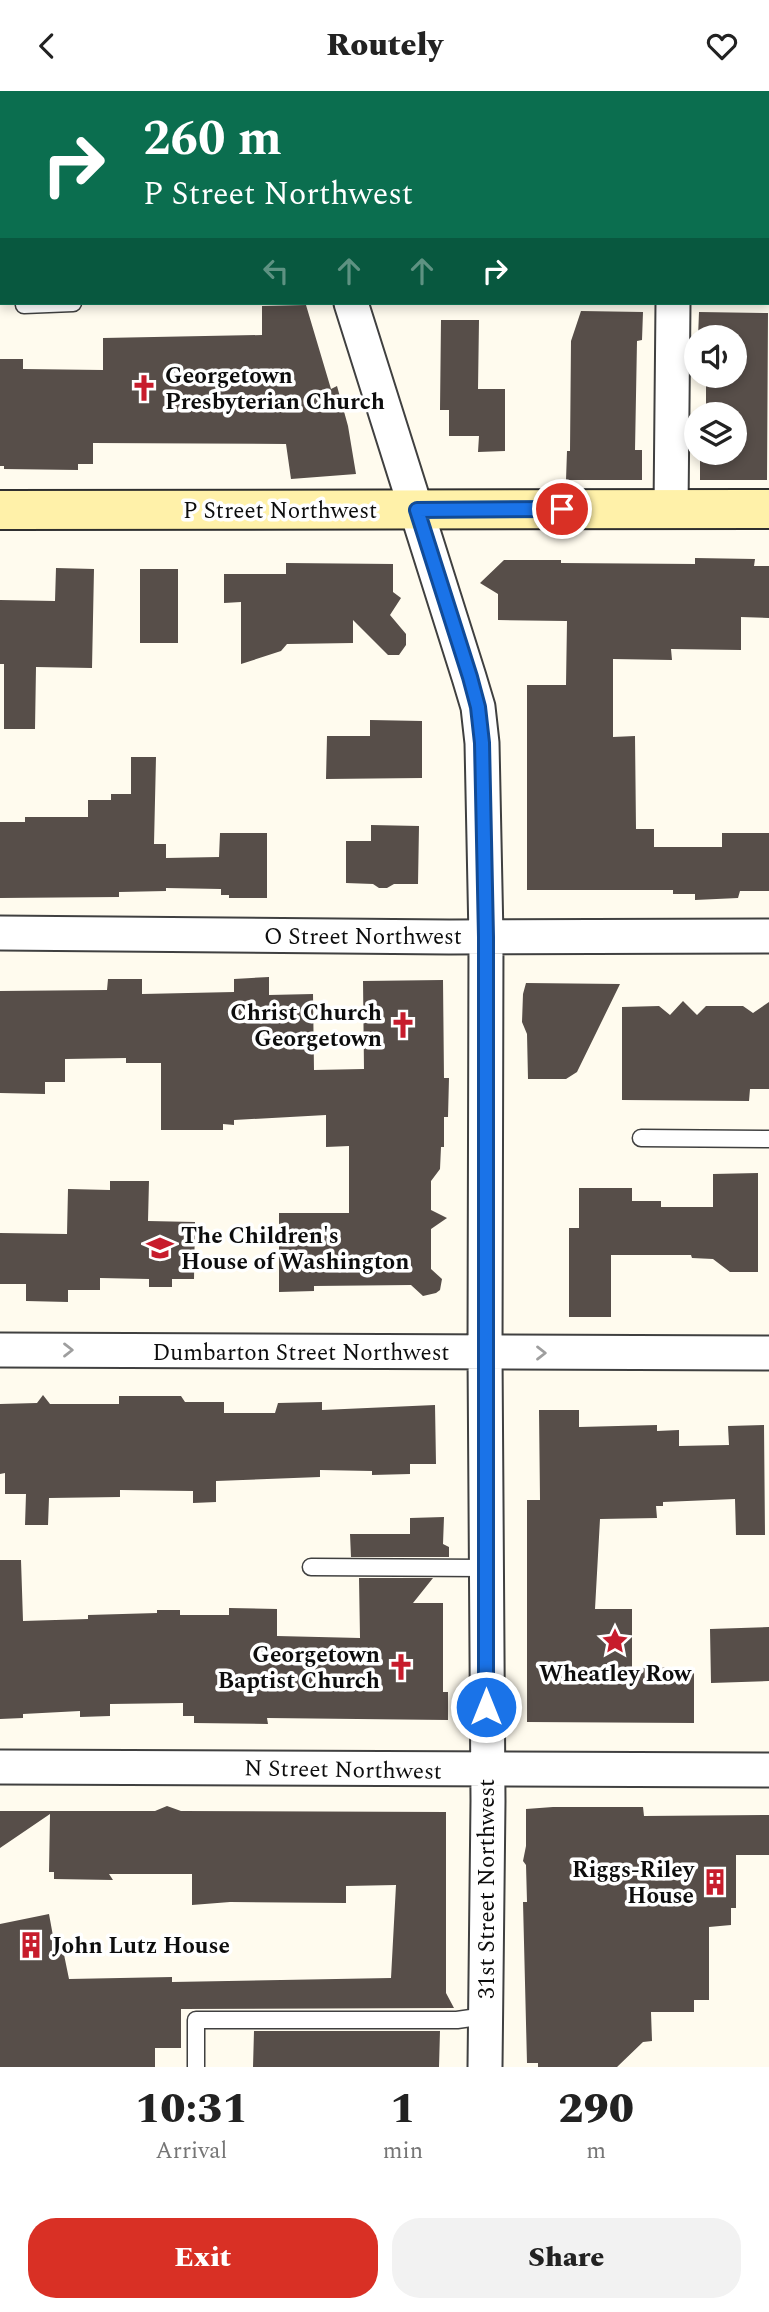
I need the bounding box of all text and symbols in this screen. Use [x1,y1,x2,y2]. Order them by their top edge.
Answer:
text: Routely [326,21,443,70]
icon: back [28,27,66,65]
icon: heart [703,27,741,65]
text: 260 m [143,102,282,177]
icon: right [28,119,119,210]
text: P Street Northwest [143,170,413,219]
icon: left [257,252,295,290]
icon: ahead [330,252,368,290]
icon: ahead [403,252,441,290]
icon: right [476,252,514,290]
map controls [684,325,747,465]
button: sound [684,325,747,388]
place label: Georgetown Presbyterian Church [165,359,385,420]
church icon: Georgetown Presbyterian Church [129,373,159,403]
button: layers [684,402,747,465]
pin [532,479,592,539]
icon: arrive [543,490,581,528]
street label: P Street Northwest [183,494,377,529]
street label: O Street Northwest [264,920,462,955]
place label: Christ Church Georgetown [230,996,382,1057]
church icon: Christ Church Georgetown [388,1010,418,1040]
place label: The Children's House of Washington [181,1219,409,1280]
school or university icon: The Children's House of Washington [145,1233,175,1263]
street label: Dumbarton Street Northwest [153,1336,449,1371]
one-way arrow [63,1342,74,1358]
one-way arrow [536,1345,546,1361]
place icon: Wheatley Row [600,1626,630,1656]
place label: Georgetown Baptist Church [218,1638,380,1699]
church icon: Georgetown Baptist Church [386,1652,416,1682]
place label: Wheatley Row [539,1657,692,1692]
position arrow [449,1670,523,1744]
street label: N Street Northwest [244,1751,442,1790]
street label: 31st Street Northwest [470,1779,505,1999]
place label: Riggs-Riley House [572,1853,695,1914]
building icon: Riggs-Riley House [700,1867,730,1897]
place label: John Lutz House [52,1929,230,1964]
building icon: John Lutz House [16,1930,46,1960]
text: 10:31 [135,2078,248,2141]
text: 1 [390,2078,416,2141]
text: 290 [558,2078,634,2141]
text: Arrival [156,2134,227,2169]
text: min [383,2134,423,2169]
text: m [586,2134,606,2169]
button: Exit [28,2218,378,2298]
button: Share [392,2218,741,2298]

